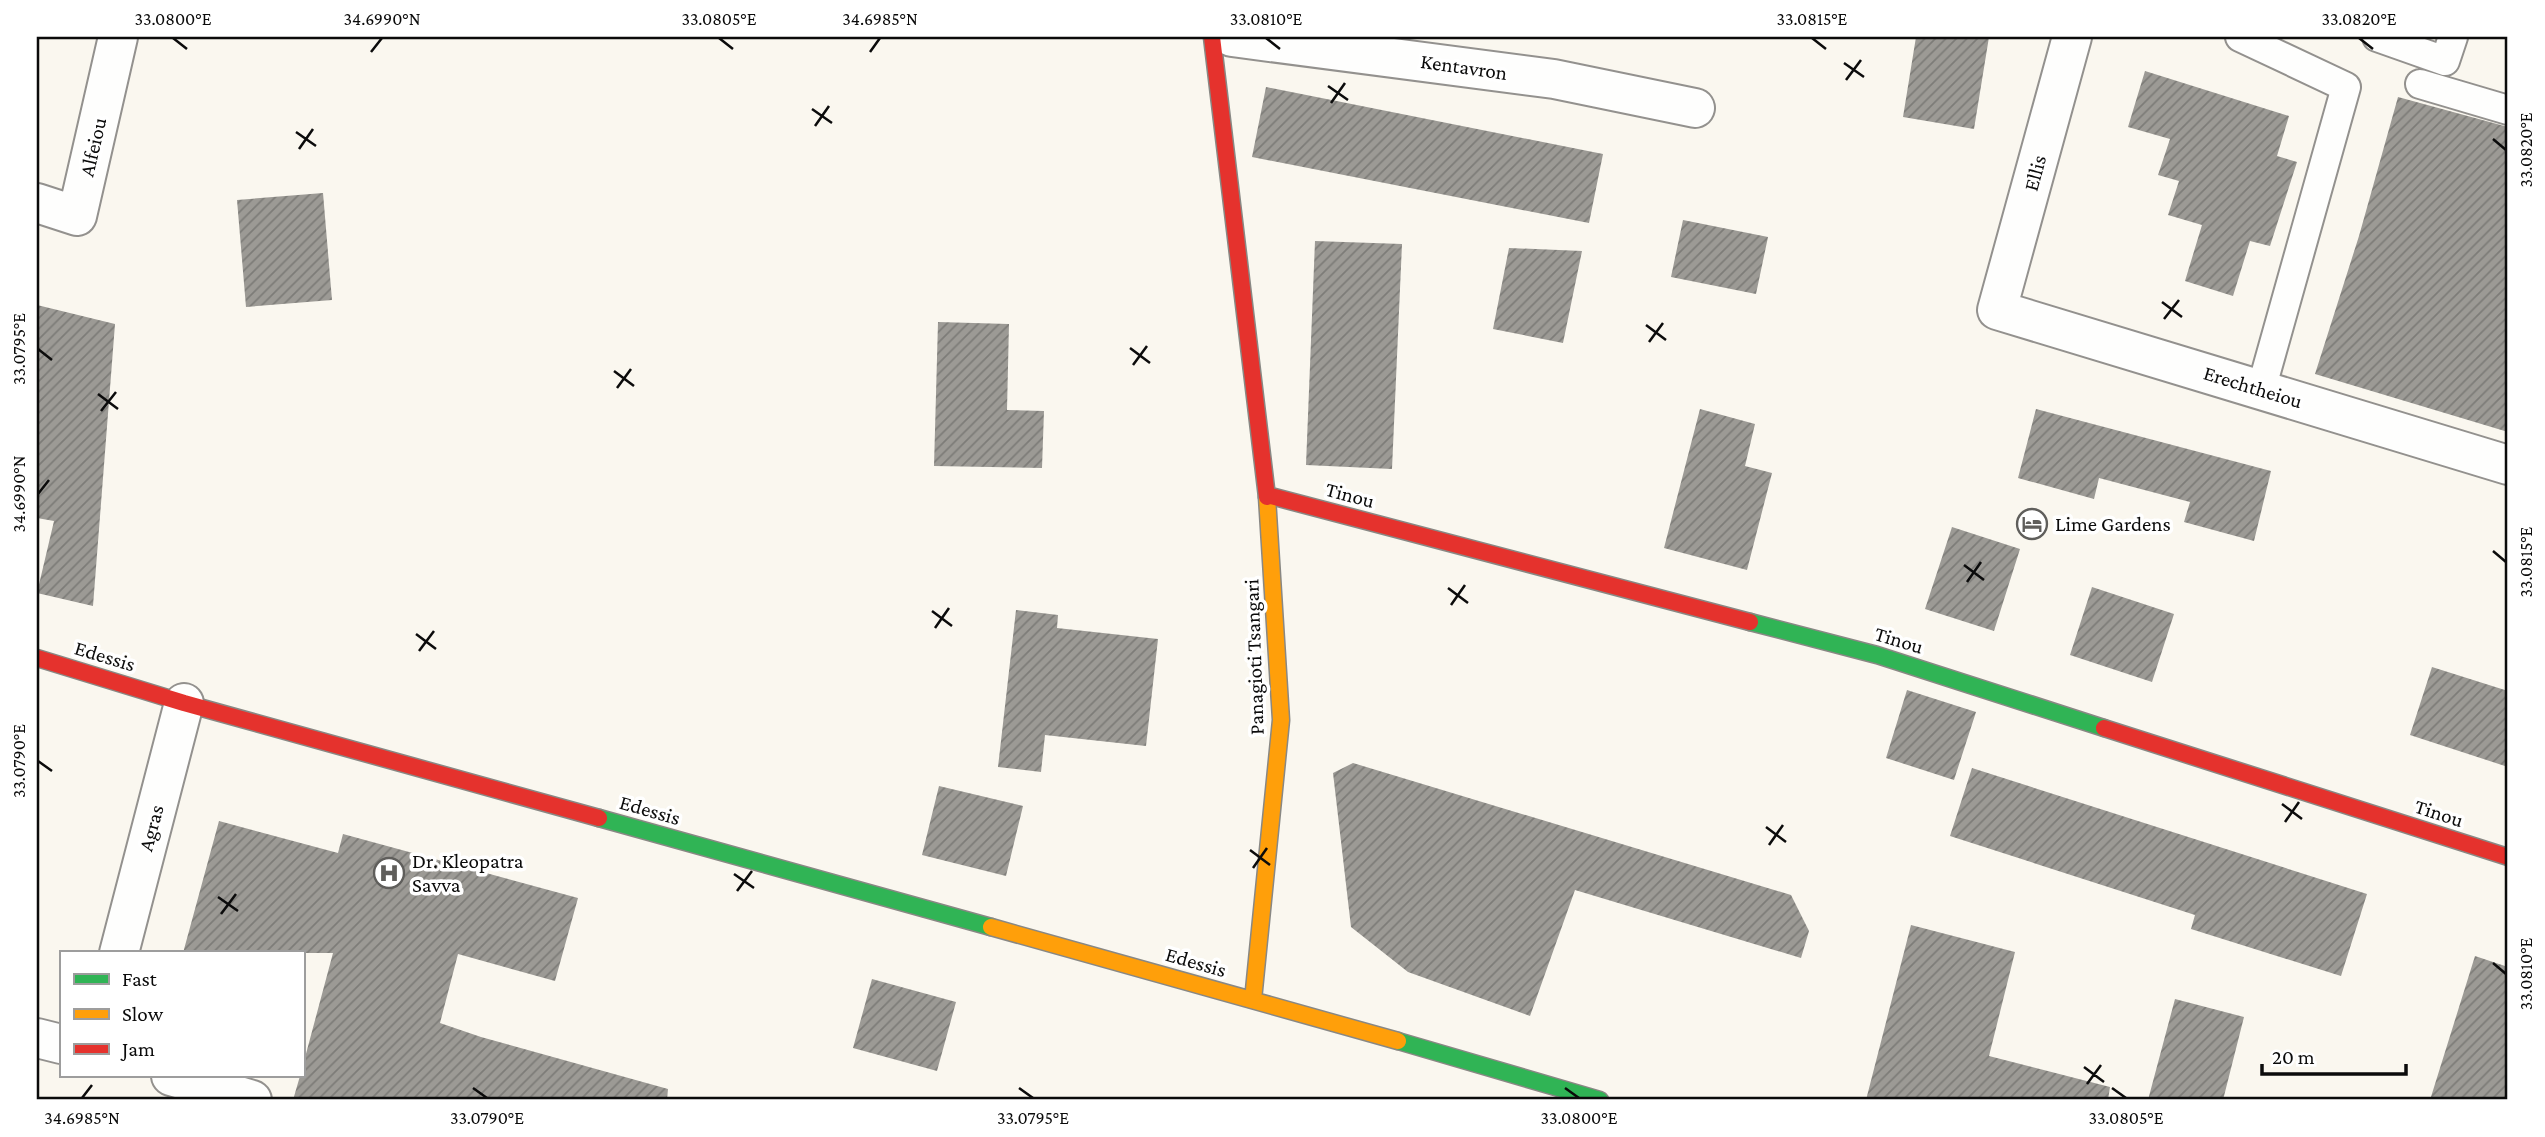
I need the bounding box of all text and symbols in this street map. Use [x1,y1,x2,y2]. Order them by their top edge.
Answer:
text: 33.0800°E [135,9,212,29]
text: 34.6990°N [343,9,421,29]
text: 33.0805°E [682,9,757,29]
text: 34.6985°N [842,9,918,29]
text: 33.0810°E [1230,9,1303,29]
text: 33.0815°E [1777,9,1848,29]
text: 33.0820°E [2321,9,2397,29]
street label: Kentavron [1419,49,1509,85]
text: 33.0820°E [2516,112,2536,188]
street label: Alfeiou [75,115,111,179]
street label: Ellis [2019,152,2051,194]
text: 33.0795°E [9,313,29,385]
street label: Erechtheiou [2201,361,2305,413]
text: 34.6990°N [9,455,29,533]
street label: Tinou [1323,477,1377,513]
hotel icon: Lime Gardens [2015,507,2049,541]
place label: Lime Gardens [2055,512,2171,536]
text: 33.0815°E [2516,526,2536,597]
street label: Panagioti Tsangari [1239,578,1269,735]
street label: Tinou [1872,621,1926,659]
street label: Edessis [72,635,138,677]
text: 33.0790°E [9,724,29,798]
street label: Edessis [617,790,683,830]
street label: Tinou [2412,794,2466,832]
street label: Agras [133,802,169,854]
place label: Dr. Kleopatra Savva [412,849,524,897]
hospital icon: Dr. Kleopatra Savva [372,856,406,890]
text: 33.0810°E [2516,937,2536,1010]
street label: Edessis [1163,942,1229,982]
legend [60,951,304,1078]
text: Fast [122,967,158,991]
text: Slow [122,1002,164,1026]
scale bar [2262,1032,2405,1076]
text: Jam [120,1037,155,1061]
text: 20 m [2272,1045,2315,1069]
text: 34.6985°N [44,1108,120,1128]
text: 33.0790°E [450,1108,524,1128]
text: 33.0795°E [997,1108,1069,1128]
text: 33.0800°E [1541,1108,1618,1128]
text: 33.0805°E [2089,1108,2164,1128]

